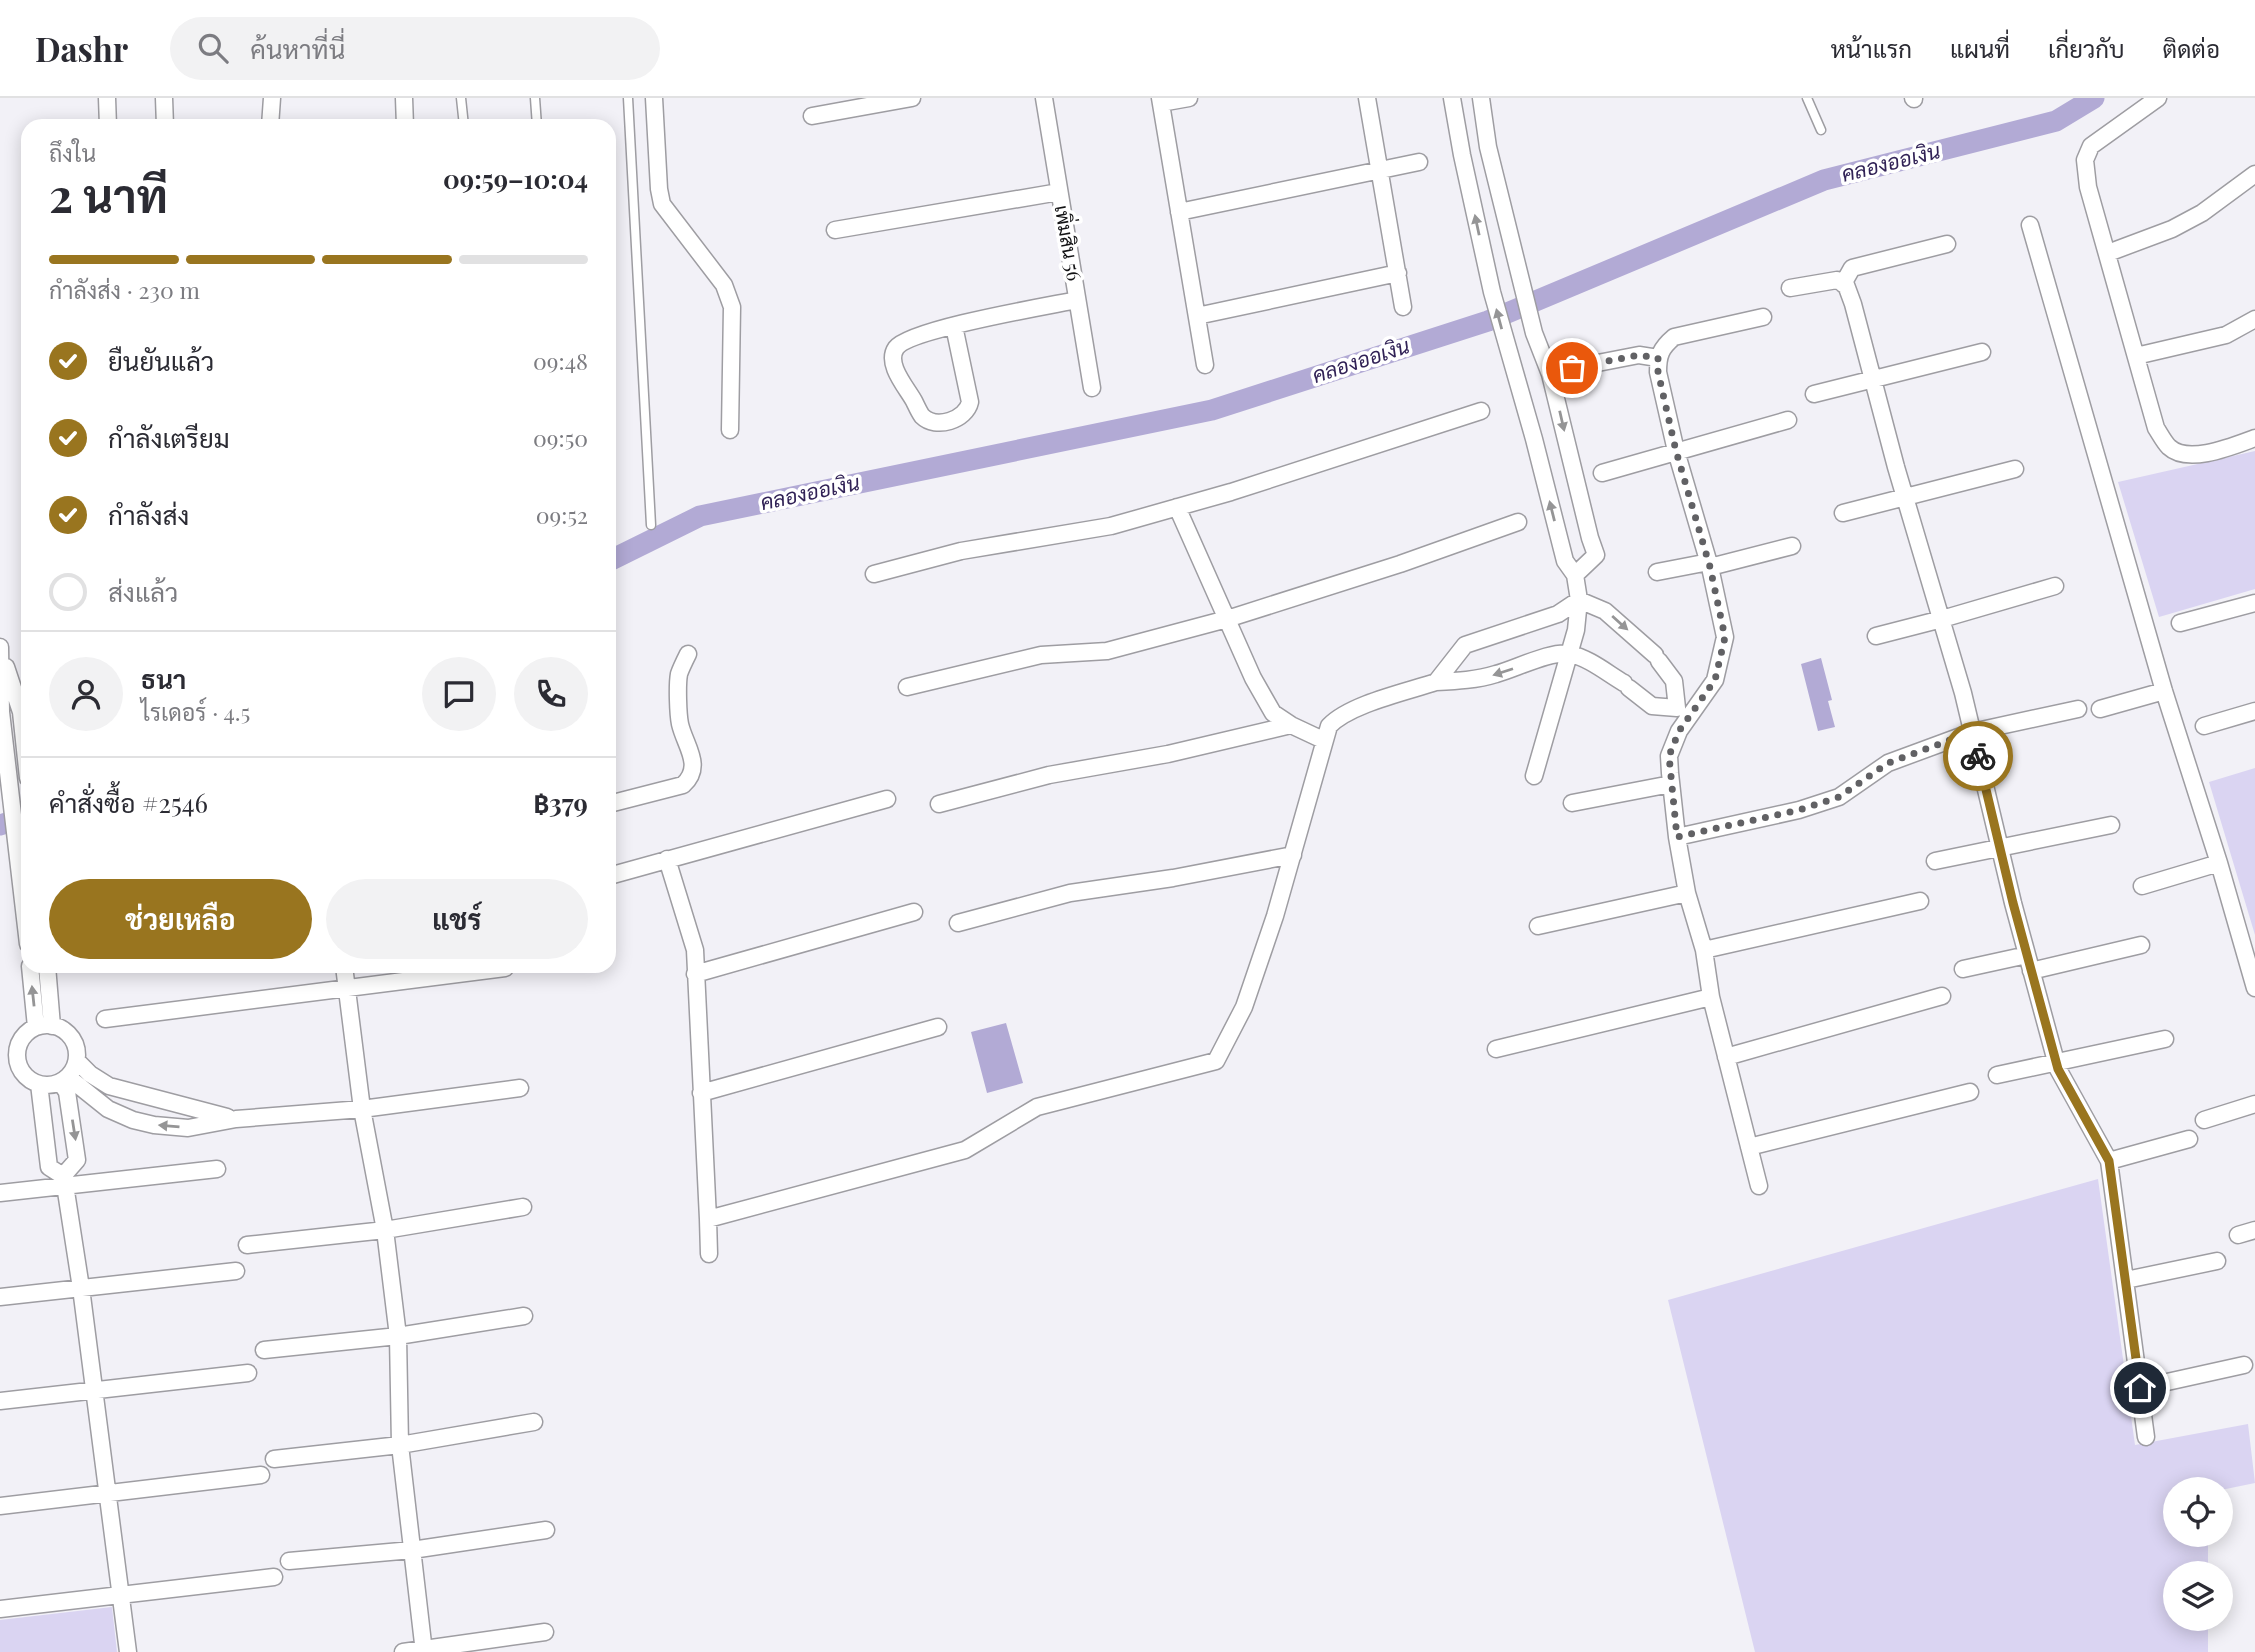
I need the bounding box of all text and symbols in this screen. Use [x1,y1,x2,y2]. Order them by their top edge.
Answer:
search box [170,17,660,80]
text: Dashr [35,26,128,70]
icon: search [194,29,232,67]
text: ค้นหาที่นี่ [250,31,345,66]
text: หน้าแรก [1831,32,1912,64]
text: แผนที่ [1950,32,2010,64]
text: เกี่ยวกับ [2048,32,2125,64]
text: ติดต่อ [2163,32,2220,64]
water label: คลองออเงิน [1838,135,1943,187]
text: ถึงใน [49,137,96,168]
text: 09:59–10:04 [443,161,588,196]
text: 2 นาที [49,163,168,225]
street label: เพิ่มสิน 56 [1050,202,1091,283]
one-way arrow [1471,214,1482,236]
text: กำลังส่ง · 230 m [49,274,200,305]
one-way arrow [1493,308,1504,330]
water label: คลองออเงิน [1308,330,1413,388]
pin [1542,338,1602,398]
icon: check [49,342,87,380]
text: ยืนยันแล้ว [108,343,214,378]
text: 09:48 [533,345,588,376]
icon: bag [1553,349,1591,387]
one-way arrow [1556,410,1567,432]
icon: check [49,419,87,457]
text: กำลังเตรียม [108,420,230,455]
text: 09:50 [533,422,588,453]
water label: คลองออเงิน [757,467,862,515]
icon: check [49,496,87,534]
text: กำลังส่ง [108,497,189,532]
text: 09:52 [536,499,588,530]
one-way arrow [1546,500,1557,522]
text: ส่งแล้ว [108,574,178,609]
one-way arrow [1611,615,1628,631]
button: person [49,657,123,731]
button: chat [422,657,496,731]
button: phone [514,657,588,731]
text: ธนา [141,661,186,696]
one-way arrow [1493,667,1514,677]
text: ไรเดอร์ · 4.5 [141,696,250,727]
courier [1943,721,2013,791]
icon: bike [1959,737,1997,775]
text: คำสั่งซื้อ #2546 [49,785,208,820]
text: ฿379 [533,785,588,820]
button: ช่วยเหลือ [49,879,312,959]
button: แชร์ [326,879,588,959]
one-way arrow [28,985,39,1007]
one-way arrow [68,1119,79,1141]
one-way arrow [158,1121,180,1132]
pin [2110,1358,2170,1418]
icon: home [2121,1369,2159,1407]
map controls [2163,1477,2233,1631]
button: locate [2163,1477,2233,1547]
button: layers [2163,1561,2233,1631]

